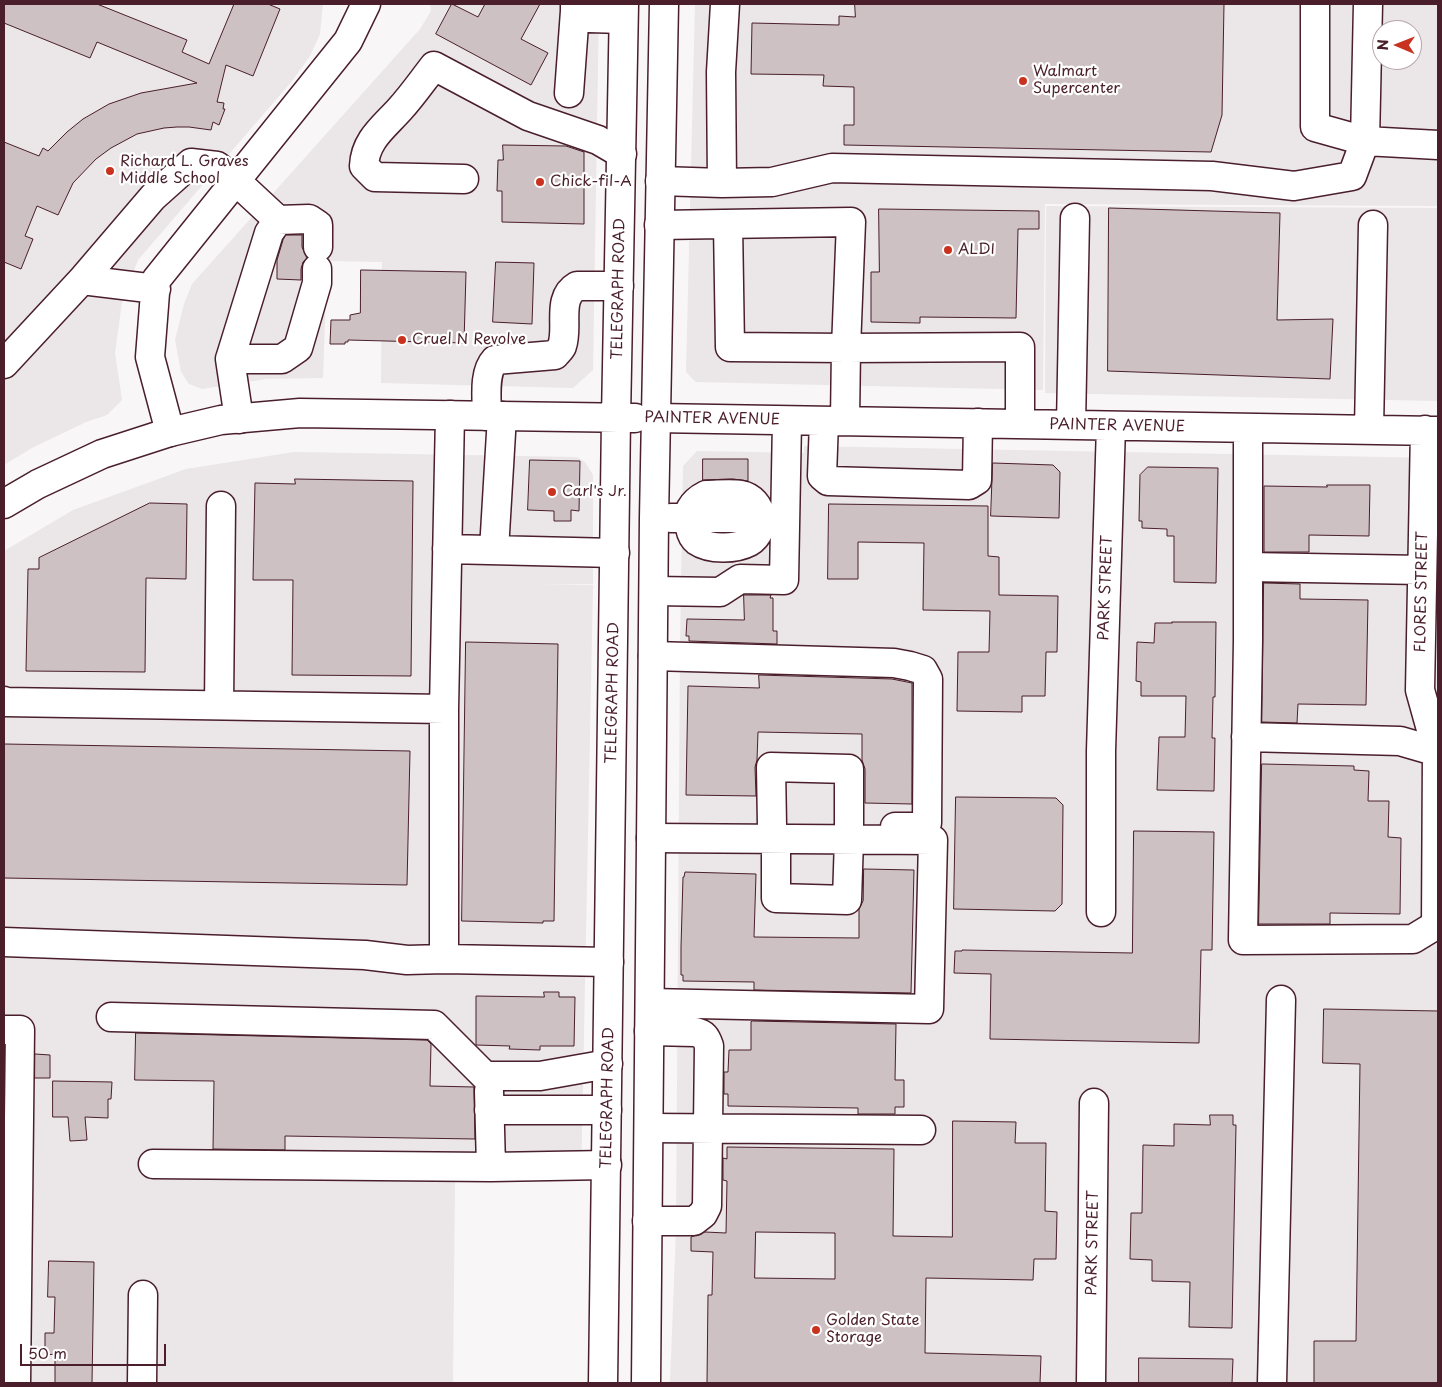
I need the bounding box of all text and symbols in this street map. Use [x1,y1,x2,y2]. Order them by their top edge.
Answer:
north arrow [1372,20,1422,70]
text: N [1372,39,1393,50]
place label: Walmart Supercenter [1033,63,1120,98]
marker: Walmart Supercenter [1017,75,1029,87]
place label: Richard L. Graves Middle School [120,153,249,188]
marker: Richard L. Graves Middle School [104,165,116,177]
place label: Chick-fil-A [550,173,632,191]
marker: Chick-fil-A [534,176,546,188]
street label: TELEGRAPH ROAD [609,218,629,360]
place label: ALDI [958,241,995,259]
marker: ALDI [942,244,954,256]
place label: Cruel N Revolve [412,331,526,349]
marker: Cruel N Revolve [396,334,408,346]
street label: PAINTER AVENUE [644,409,780,429]
street label: PAINTER AVENUE [1049,416,1185,436]
place label: Carl's Jr. [562,483,627,501]
marker: Carl's Jr. [546,486,558,498]
street label: FLORES STREET [1412,531,1432,653]
street label: PARK STREET [1095,535,1117,641]
street label: TELEGRAPH ROAD [603,622,623,764]
street label: TELEGRAPH ROAD [598,1027,618,1169]
street label: PARK STREET [1083,1190,1103,1296]
place label: Golden State Storage [826,1312,919,1347]
marker: Golden State Storage [810,1324,822,1336]
scale bar [22,1334,169,1366]
text: 50 m [28,1341,67,1364]

